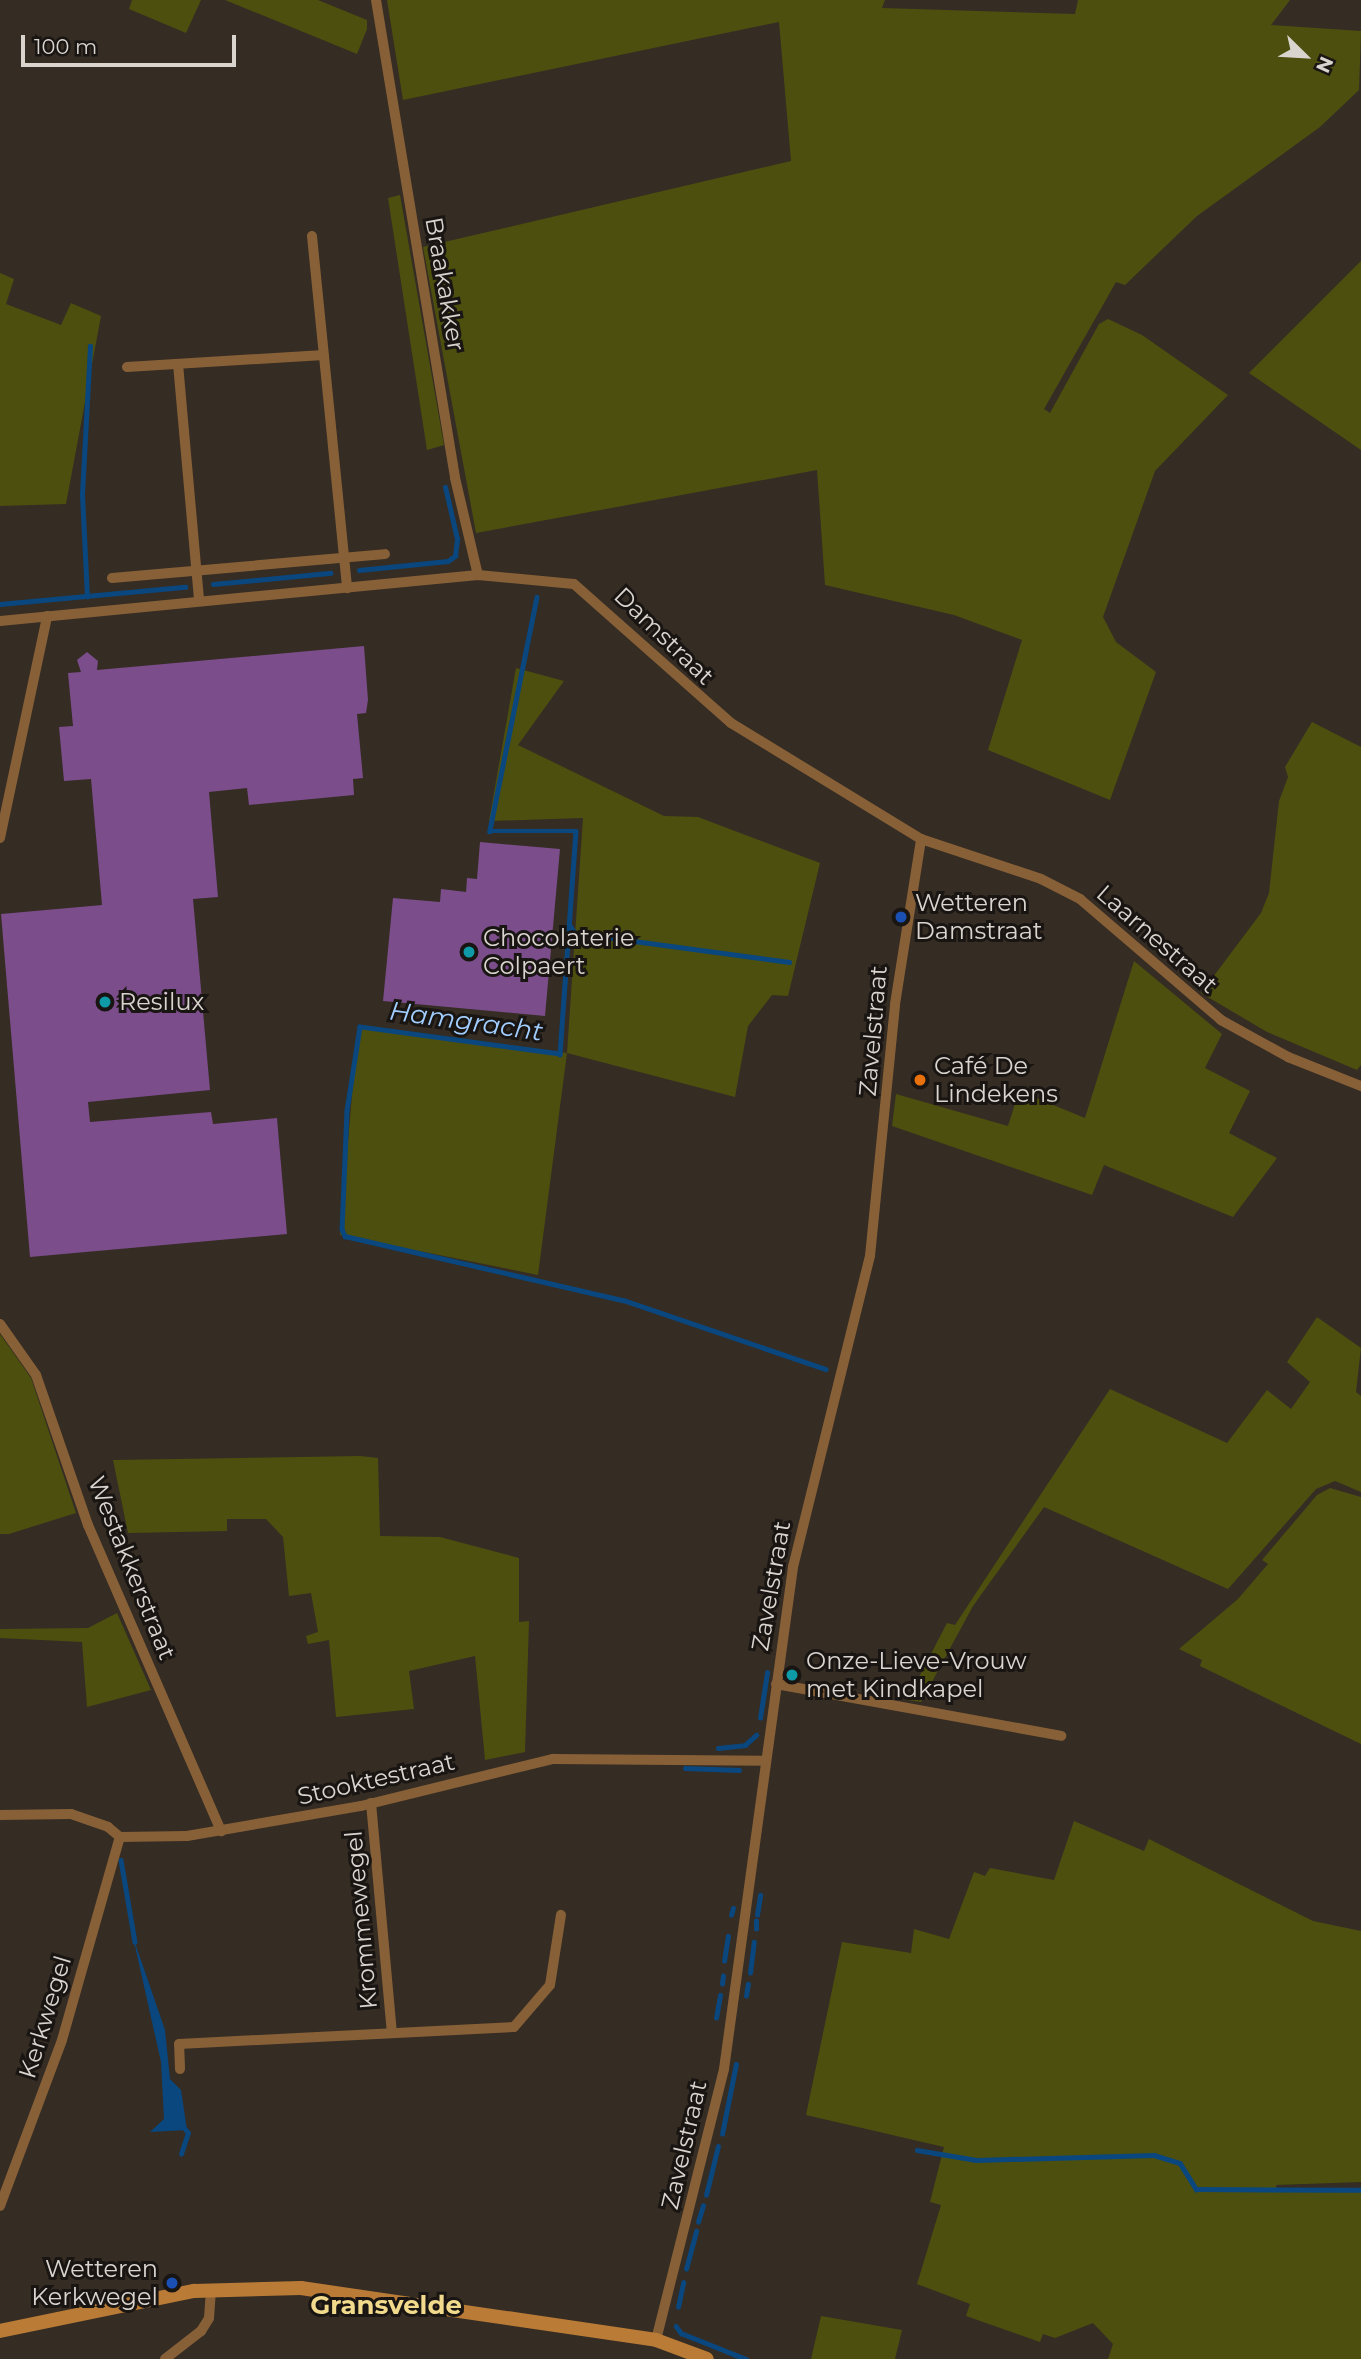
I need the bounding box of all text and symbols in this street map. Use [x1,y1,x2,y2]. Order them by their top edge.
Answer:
scale bar [24,21,240,65]
north arrow [1270,21,1340,91]
text: 100 m [34,34,97,59]
text: N [1311,53,1338,76]
street label: Braakakker [419,215,471,353]
street label: Damstraat [608,581,720,691]
street label: Laarnestraat [1091,879,1223,999]
place label: Wetteren Damstraat [915,889,1043,945]
marker: Wetteren Damstraat [893,909,909,925]
place label: Chocolaterie Colpaert [483,924,634,980]
marker: Chocolaterie Colpaert [461,944,477,960]
street label: Zavelstraat [853,964,893,1098]
place label: Resilux [119,988,204,1016]
marker: Resilux [97,994,113,1010]
water label: Hamgracht [387,996,545,1048]
place label: Café De Lindekens [934,1052,1058,1108]
marker: Café De Lindekens [912,1072,928,1088]
street label: Westakkerstraat [82,1472,182,1664]
street label: Zavelstraat [745,1519,797,1653]
place label: Onze-Lieve-Vrouw met Kindkapel [806,1647,1027,1703]
marker: Onze-Lieve-Vrouw met Kindkapel [784,1667,800,1683]
street label: Stooktestraat [295,1747,457,1811]
street label: Krommewegel [339,1830,383,2010]
street label: Kerkwegel [13,1952,77,2082]
street label: Zavelstraat [655,2078,713,2212]
place label: Wetteren Kerkwegel [31,2255,158,2311]
marker: Wetteren Kerkwegel [164,2275,180,2291]
district label: Gransvelde [310,2290,462,2322]

